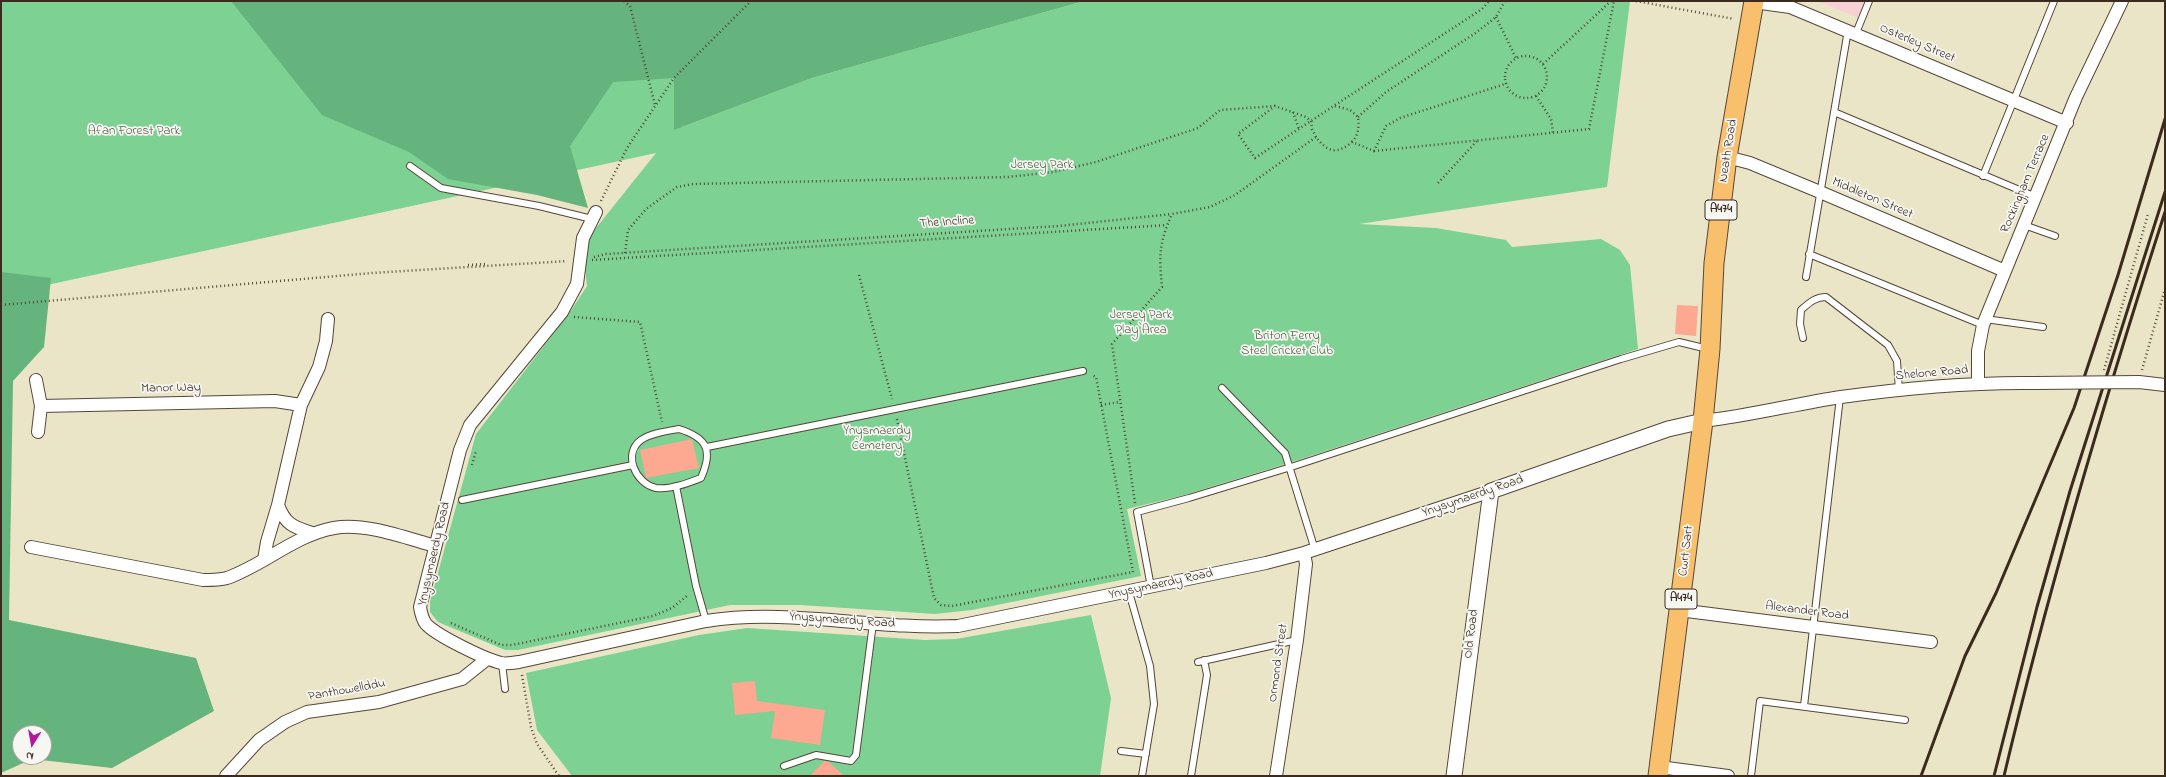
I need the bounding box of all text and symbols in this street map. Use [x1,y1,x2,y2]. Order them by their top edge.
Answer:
street label: Osterley Street [1877,21,1957,67]
street label: Neath Road [1716,118,1742,184]
park label: Afan Forest Park [88,124,180,140]
street label: Rockingham Terrace [1998,132,2054,236]
park label: Jersey Park [1011,158,1073,174]
street label: Middleton Street [1829,175,1915,223]
road number: A474 [1705,200,1737,220]
street label: The Incline [919,213,975,233]
park label: Jersey Park Play Area [1110,308,1172,339]
park label: Briton Ferry Steel Cricket Club [1241,329,1333,360]
street label: Shelone Road [1895,363,1969,385]
street label: Manor Way [141,381,201,397]
park label: Ynysmaerdy Cemetery [843,424,911,455]
street label: Ynysymaerdy Road [1420,472,1526,522]
street label: Ynysymaerdy Road [415,501,455,607]
street label: Cwrt Sart [1676,525,1698,577]
street label: Ynysymaerdy Road [1107,566,1215,604]
road number: A474 [1665,589,1697,609]
street label: Alexander Road [1764,599,1850,625]
street label: Old Road [1461,608,1483,660]
street label: Ynysymaerdy Road [789,610,895,632]
street label: Ormond Street [1266,623,1292,703]
street label: Panthowellddu [307,677,387,705]
north arrow [12,725,52,765]
text: N [25,747,35,764]

